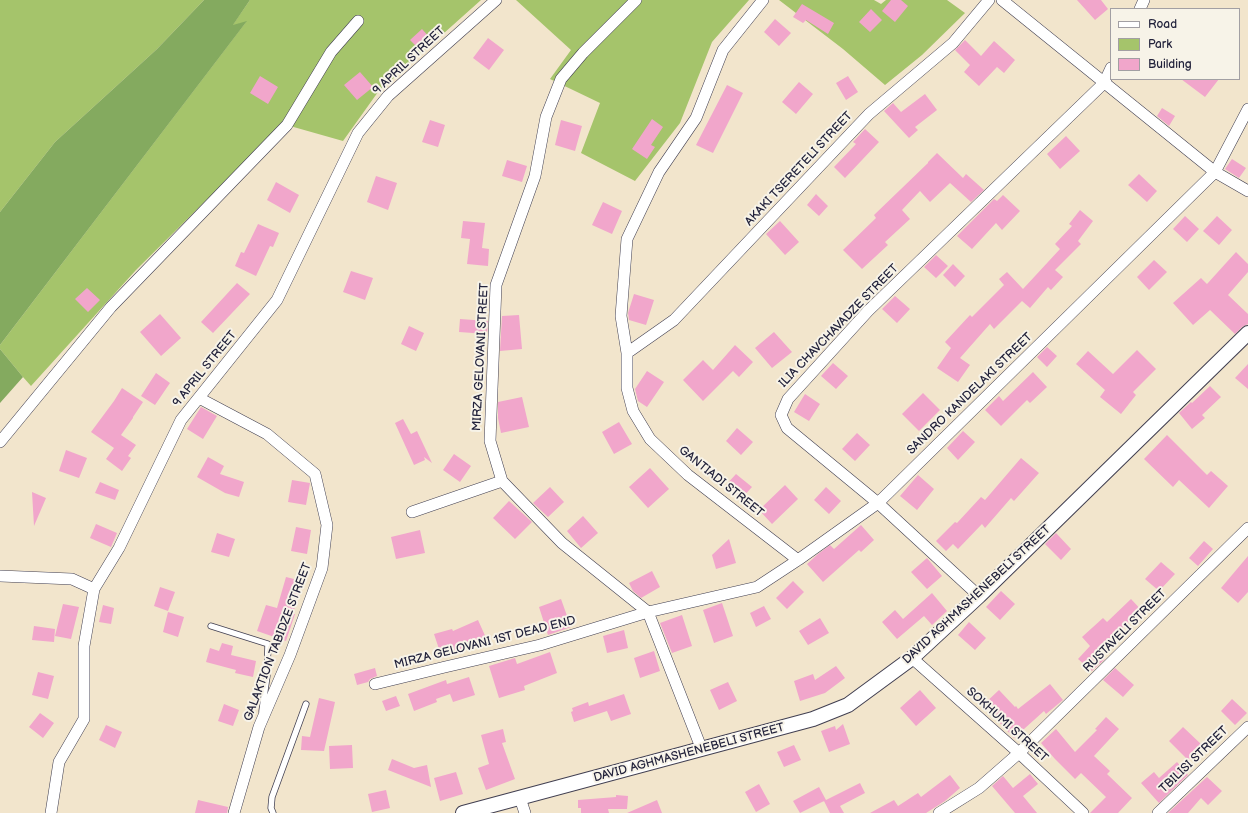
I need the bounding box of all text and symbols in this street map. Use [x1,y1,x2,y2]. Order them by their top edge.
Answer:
legend [1110,8,1240,80]
text: Road [1148,17,1177,32]
street label: 9 APRIL STREET [370,24,448,98]
text: Park [1148,37,1172,52]
text: Building [1148,57,1192,72]
street label: AKAKI TSERETELI STREET [742,109,856,229]
street label: ILIA CHAVCHAVADZE STREET [776,261,902,391]
street label: MIRZA GELOVANI STREET [470,282,492,432]
street label: 9 APRIL STREET [170,328,240,410]
street label: SANDRO KANDELAKI STREET [904,330,1036,458]
street label: GANTIADI STREET [676,443,766,521]
street label: DAVID AGHMASHENEBELI STREET [900,523,1054,667]
street label: GALAKTION TABIDZE STREET [241,561,315,723]
street label: RUSTAVELI STREET [1080,586,1170,676]
street label: MIRZA GELOVANI 1ST DEAD END [393,613,577,673]
street label: SOKHUMI STREET [963,685,1051,765]
street label: DAVID AGHMASHENEBELI STREET [592,721,786,785]
street label: TBILISI STREET [1157,724,1231,796]

